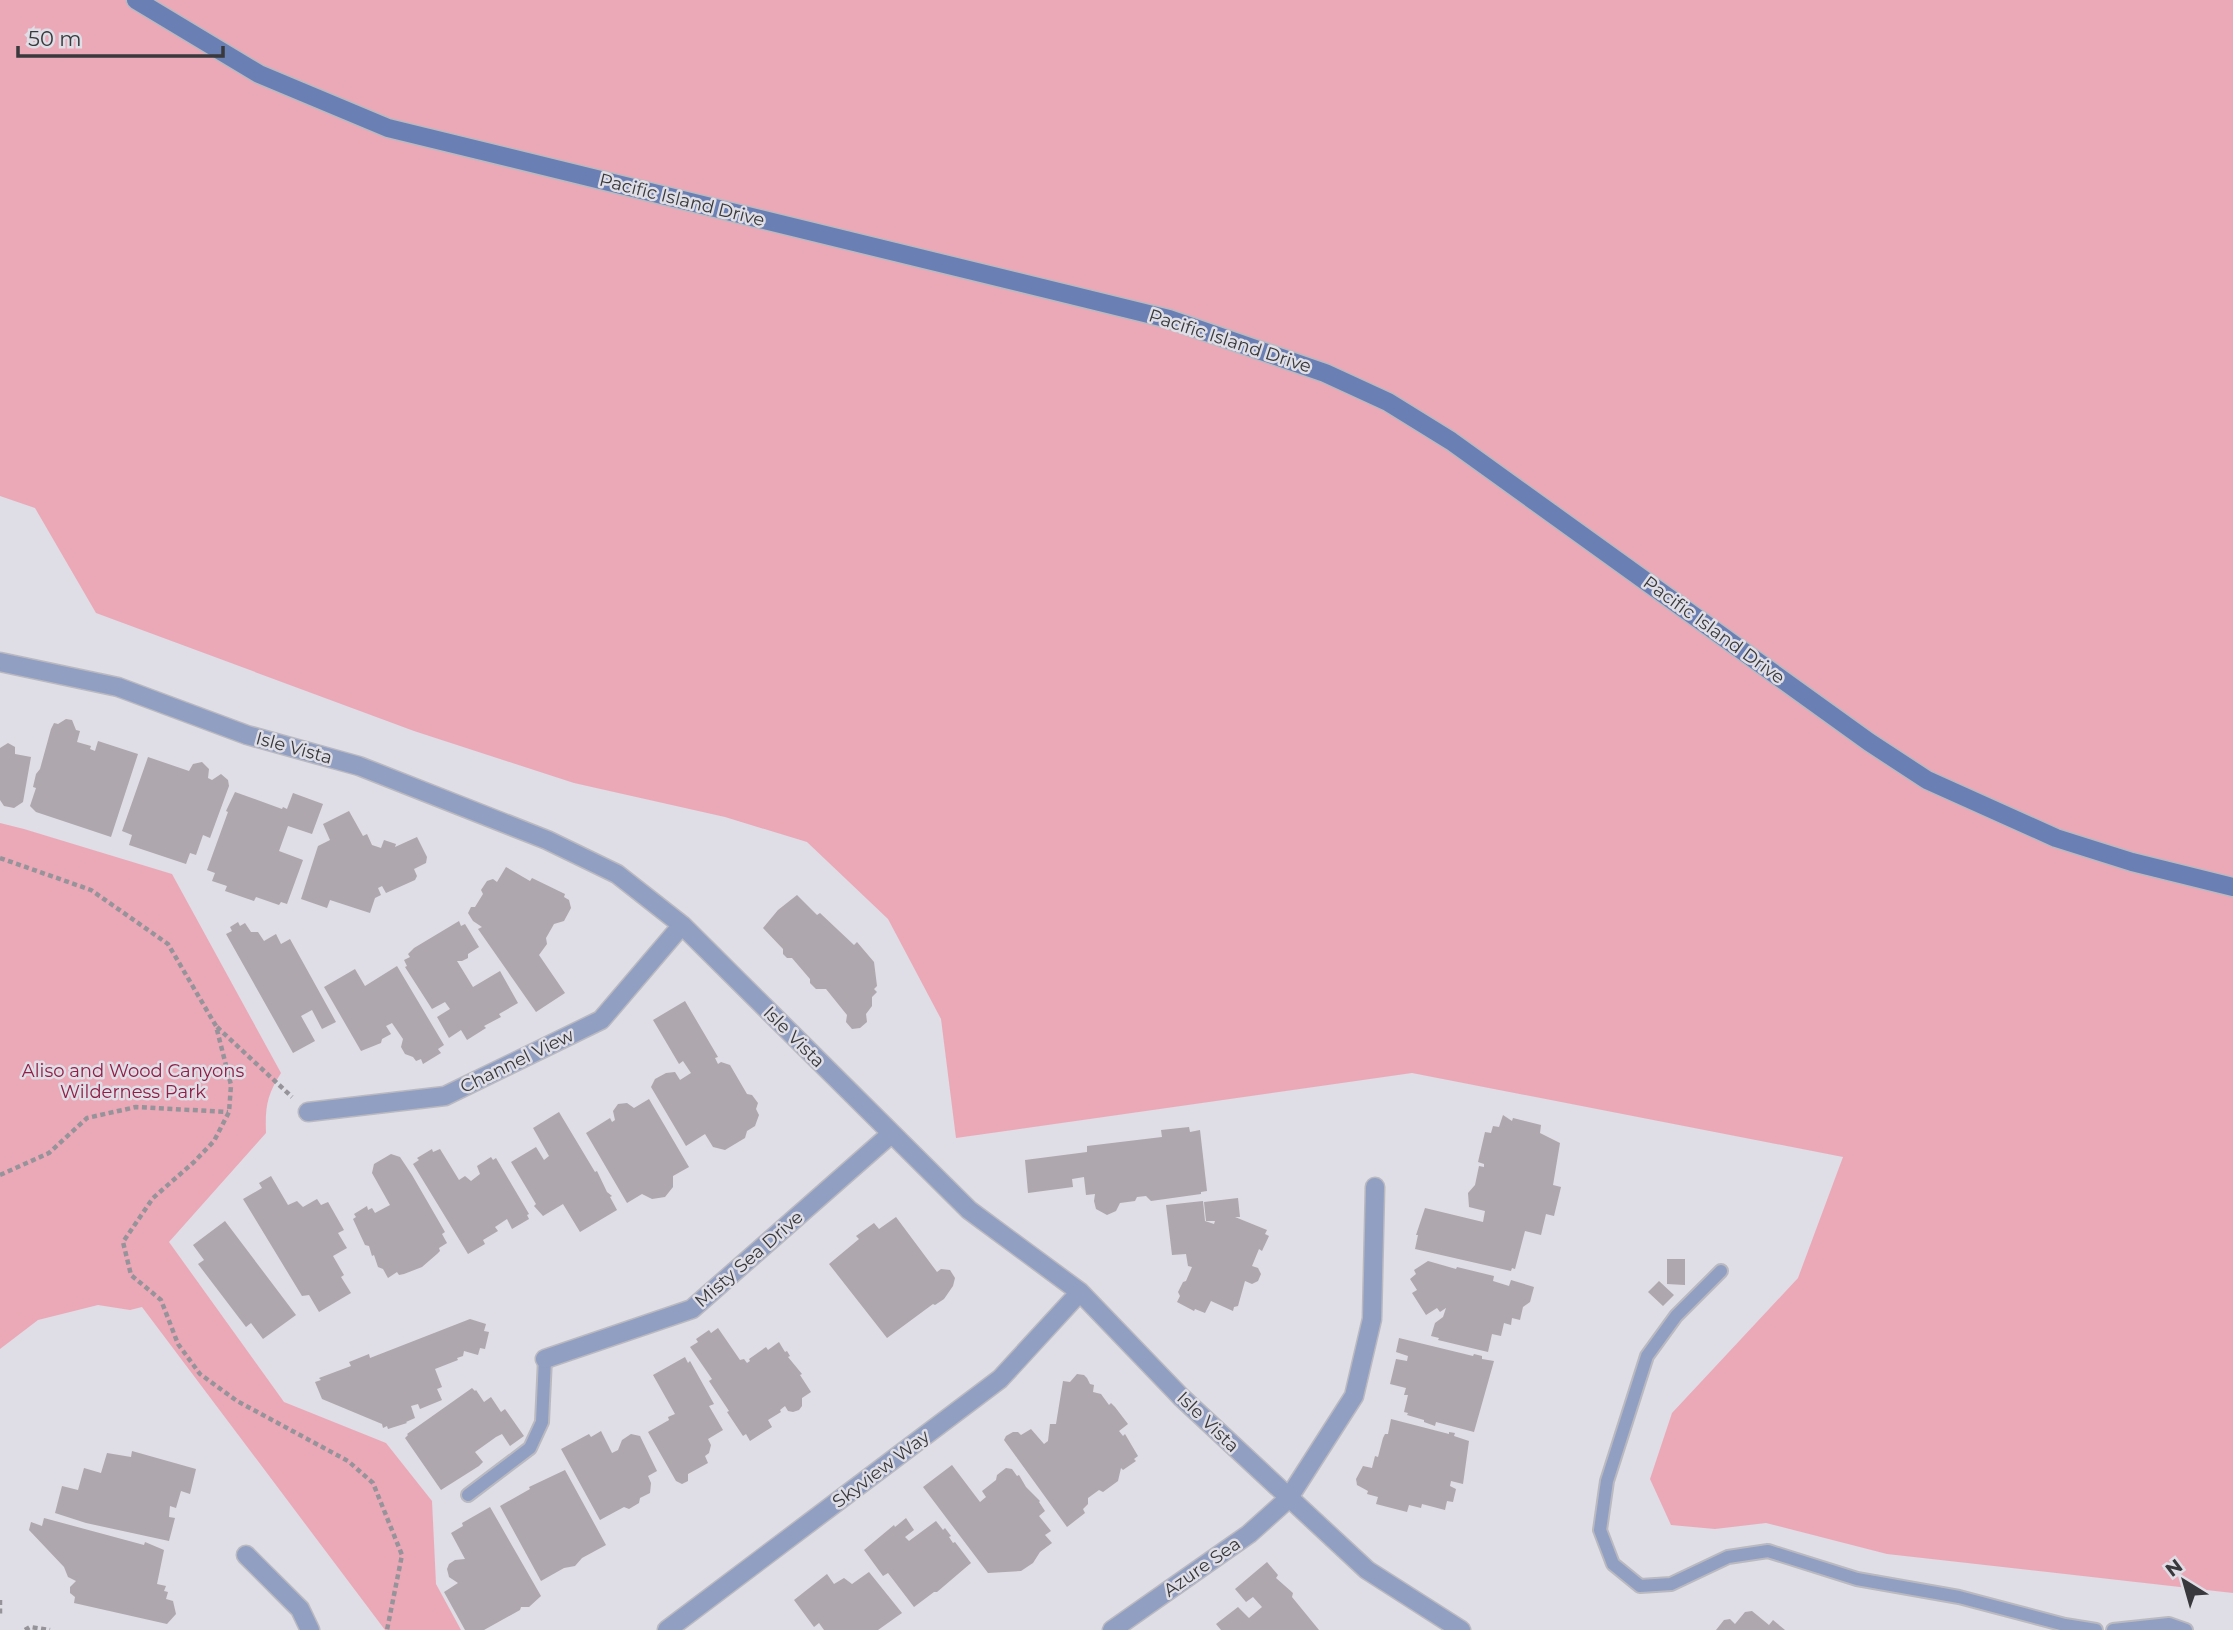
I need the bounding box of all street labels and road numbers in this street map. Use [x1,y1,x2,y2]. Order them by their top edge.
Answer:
street label: Pacific Island Drive [597,169,767,231]
street label: Pacific Island Drive [1146,304,1314,378]
street label: Pacific Island Drive [1639,571,1789,689]
street label: Isle Vista [253,727,335,769]
street label: Isle Vista [759,1002,829,1072]
street label: Channel View [456,1024,578,1098]
street label: Misty Sea Drive [690,1206,808,1312]
street label: Isle Vista [1172,1387,1244,1457]
street label: Skyview Way [828,1425,934,1513]
street label: Azure Sea [1159,1532,1245,1602]

